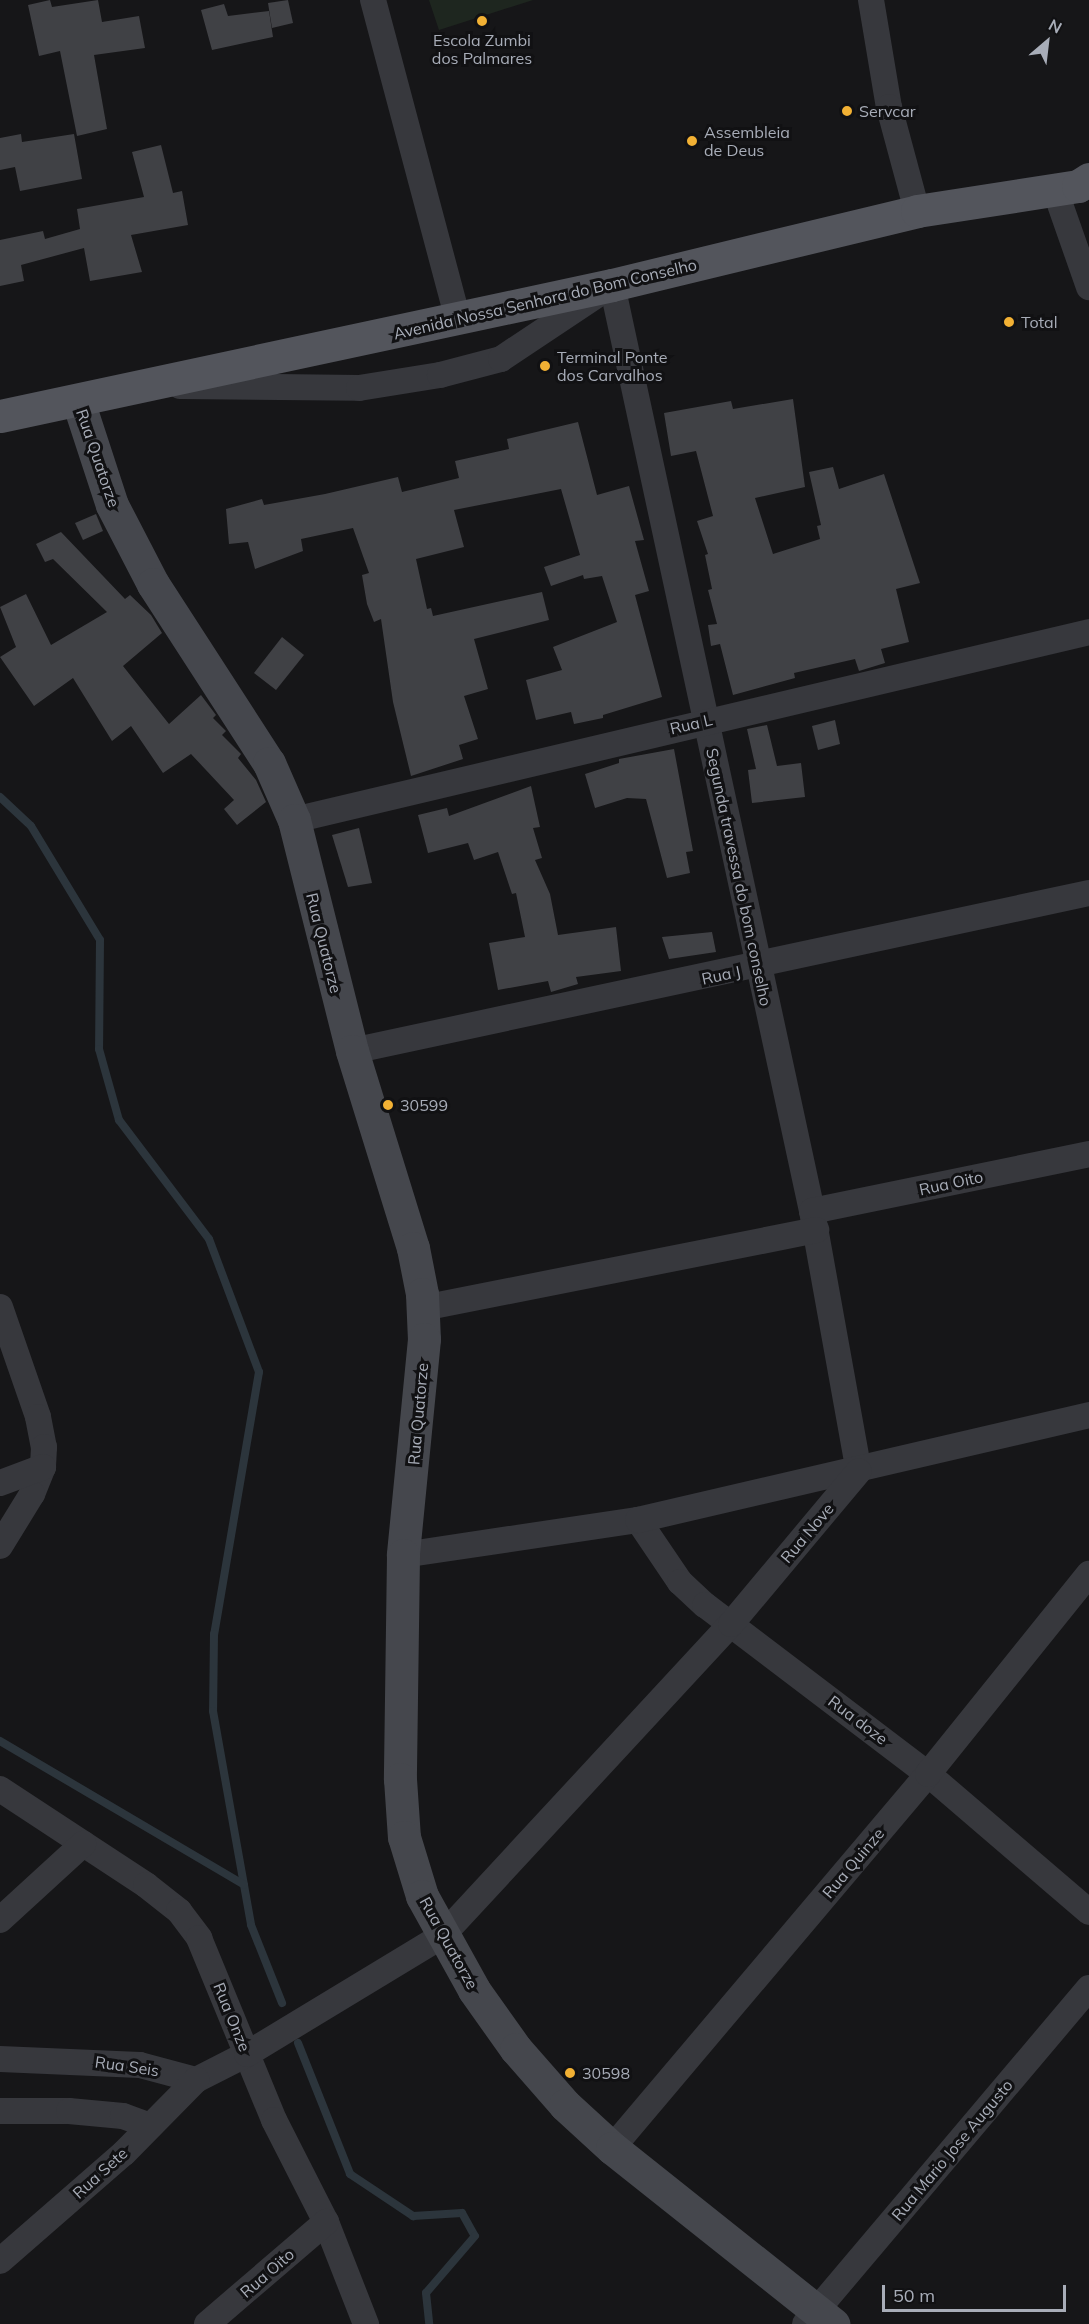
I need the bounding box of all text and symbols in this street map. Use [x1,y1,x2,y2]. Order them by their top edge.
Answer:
north arrow [1017,12,1077,72]
marker: Escola Zumbi dos Palmares [475,14,489,28]
text: N [1045,14,1065,38]
place label: Escola Zumbi dos Palmares [432,30,532,68]
place label: Servcar [859,101,916,121]
marker: Servcar [840,104,854,118]
place label: Assembleia de Deus [704,122,790,160]
marker: Assembleia de Deus [685,134,699,148]
street label: Avenida Nossa Senhora do Bom Conselho [391,255,699,343]
place label: Total [1021,312,1058,332]
marker: Total [1002,315,1016,329]
place label: Terminal Ponte dos Carvalhos [557,347,668,385]
marker: Terminal Ponte dos Carvalhos [538,359,552,373]
street label: Rua Quatorze [72,406,124,510]
street label: Rua L [668,710,714,738]
street label: Segunda travessa do bom conselho [702,746,776,1008]
street label: Rua Quatorze [302,891,346,995]
street label: Rua J [700,962,742,988]
place label: 30599 [400,1095,448,1115]
marker: 30599 [381,1098,395,1112]
street label: Rua Oito [917,1167,985,1199]
street label: Rua Quatorze [404,1362,432,1466]
street label: Rua Nove [776,1499,838,1567]
street label: Rua doze [824,1691,892,1749]
street label: Rua Quinze [818,1824,888,1902]
street label: Rua Quatorze [416,1893,482,1993]
street label: Rua Onze [209,1980,255,2054]
street label: Rua Seis [94,2052,160,2080]
place label: 30598 [582,2063,630,2083]
marker: 30598 [563,2066,577,2080]
street label: Rua Mario Jose Augusto [887,2076,1017,2224]
street label: Rua Sete [69,2143,131,2203]
street label: Rua Oito [236,2244,298,2302]
scale bar [885,2273,1070,2311]
text: 50 m [893,2284,935,2307]

